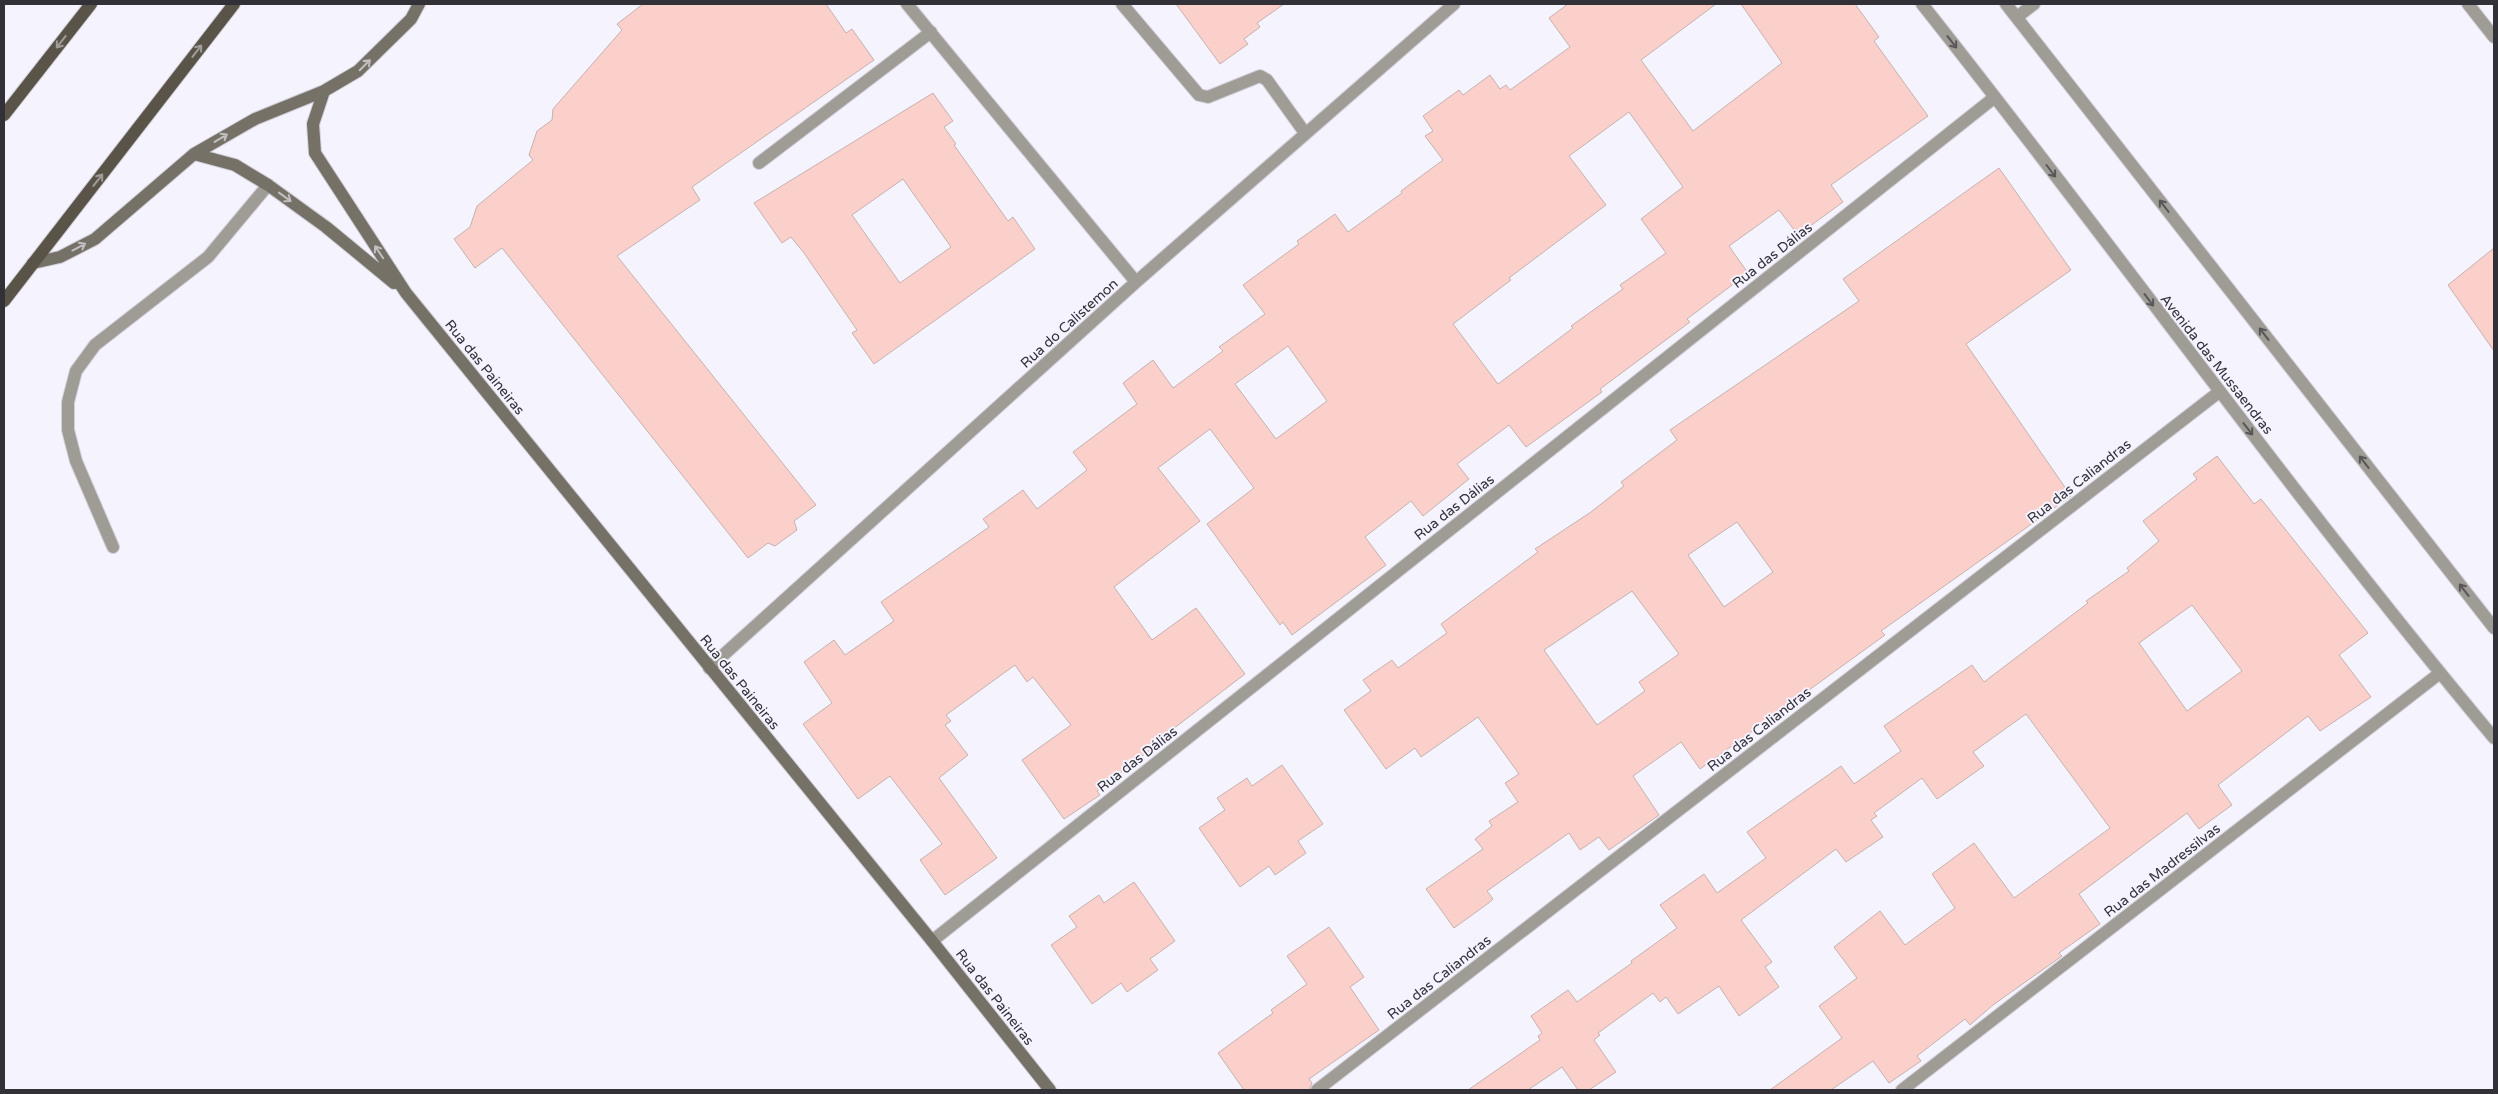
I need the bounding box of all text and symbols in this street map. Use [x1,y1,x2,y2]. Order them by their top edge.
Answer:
one-way arrow [56,35,66,49]
one-way arrow [1946,35,1957,48]
one-way arrow [192,45,203,58]
one-way arrow [359,58,371,71]
one-way arrow [214,133,228,143]
one-way arrow [2046,164,2057,177]
one-way arrow [92,173,103,186]
one-way arrow [278,192,292,202]
one-way arrow [2159,199,2170,212]
street label: Rua das Dálias [1729,219,1816,292]
one-way arrow [71,242,86,252]
one-way arrow [374,246,384,260]
street label: Rua do Calistemon [1017,275,1122,372]
street label: Avenida das Mussaendras [2157,291,2277,438]
one-way arrow [2144,293,2155,306]
street label: Rua das Paineiras [441,316,528,418]
one-way arrow [2259,328,2270,341]
one-way arrow [2243,422,2253,436]
street label: Rua das Caliandras [2024,435,2135,527]
one-way arrow [2359,456,2370,469]
street label: Rua das Dálias [1411,471,1498,544]
one-way arrow [2459,584,2470,597]
street label: Rua das Paineiras [696,631,783,733]
street label: Rua das Caliandras [1704,683,1815,775]
street label: Rua das Dálias [1094,723,1181,796]
street label: Rua das Madressilvas [2101,820,2224,921]
street label: Rua das Caliandras [1384,931,1495,1023]
street label: Rua das Paineiras [952,946,1038,1049]

